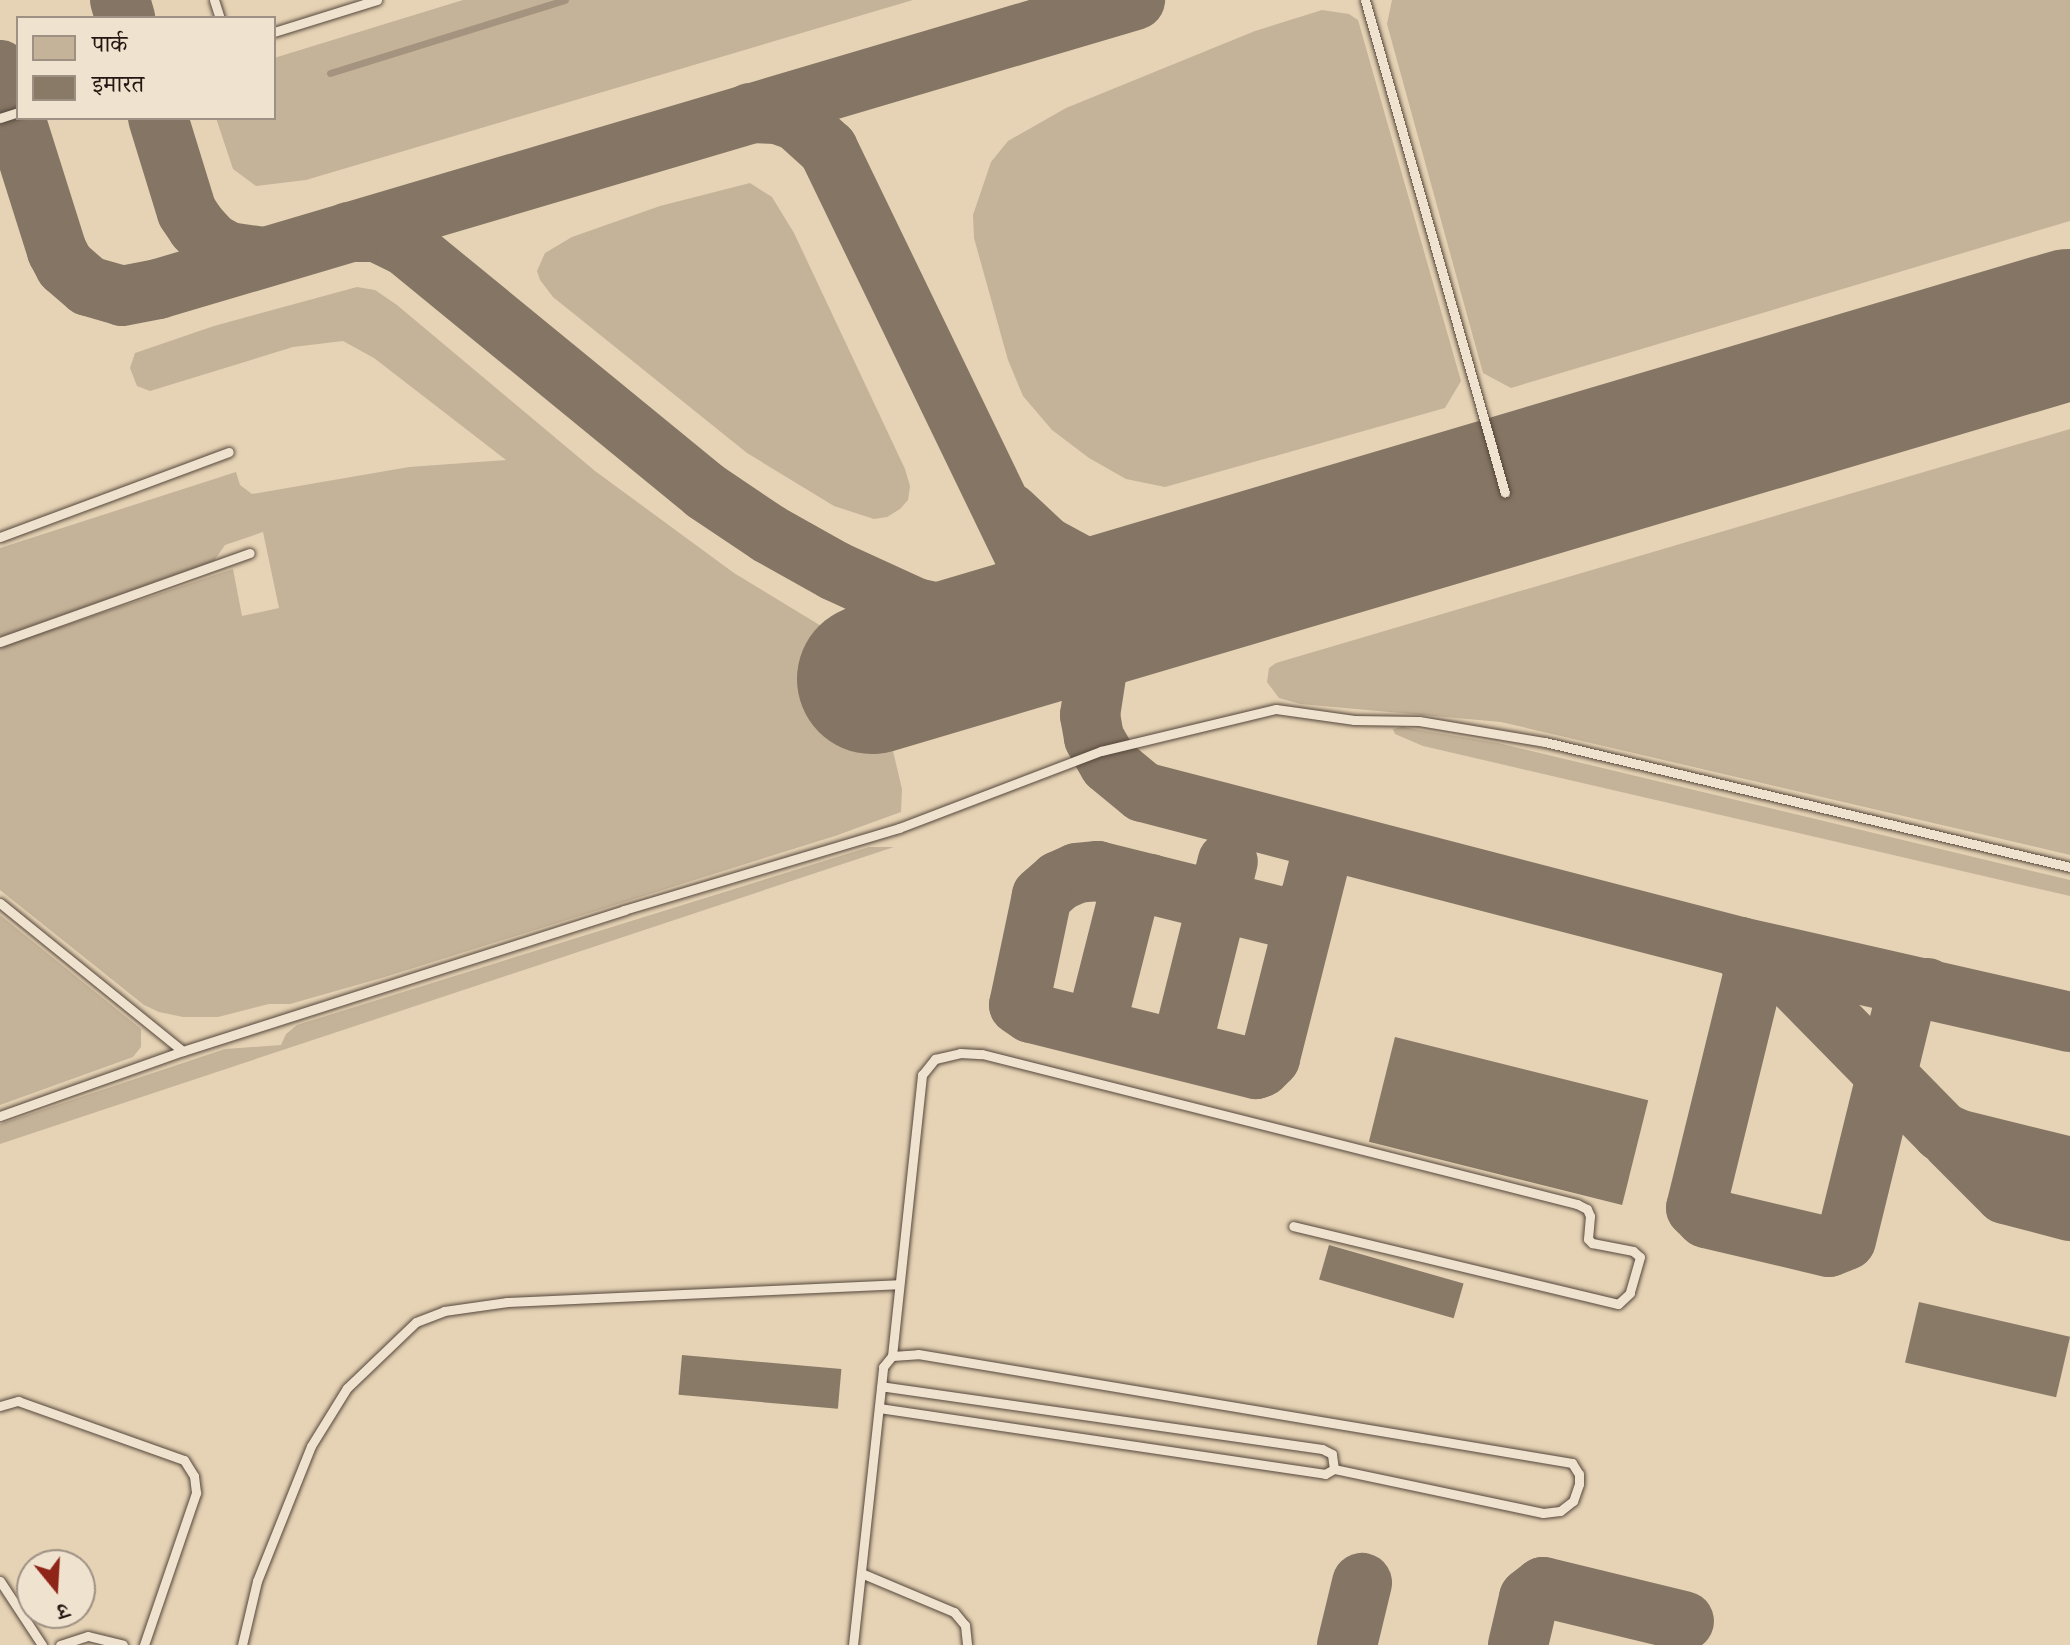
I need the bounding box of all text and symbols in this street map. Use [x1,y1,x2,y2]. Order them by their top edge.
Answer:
legend [16,16,276,120]
text: पार्क [92,30,127,61]
text: इमारत [92,70,144,101]
north arrow [16,1549,96,1629]
text: उ [53,1595,72,1625]

